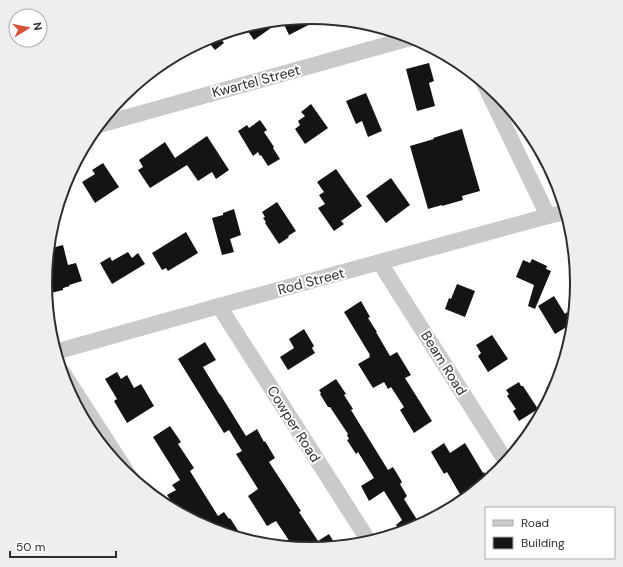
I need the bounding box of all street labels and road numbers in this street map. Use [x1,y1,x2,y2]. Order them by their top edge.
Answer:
street label: Kwartel Street [210,61,302,101]
street label: Rod Street [276,263,346,299]
street label: Beam Road [417,327,471,399]
street label: Cowper Road [263,382,325,466]

